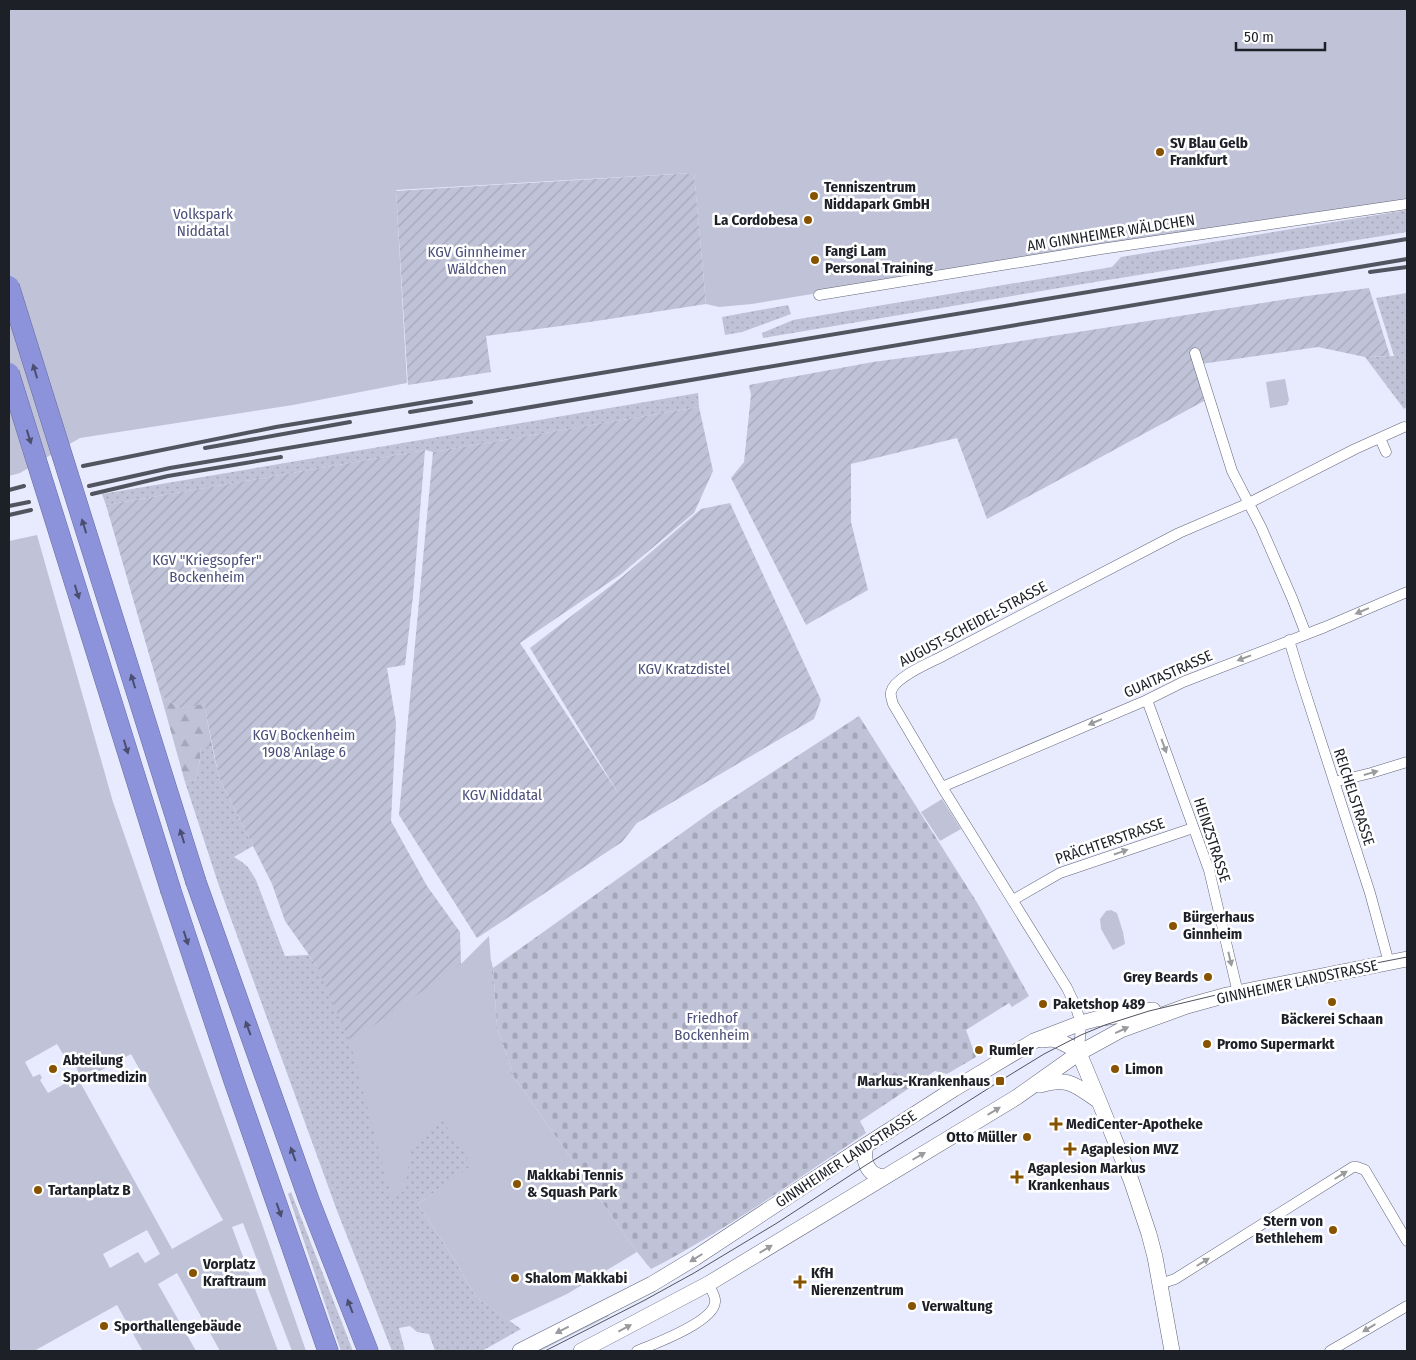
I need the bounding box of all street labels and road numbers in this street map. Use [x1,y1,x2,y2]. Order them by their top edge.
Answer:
street label: AM GINNHEIMER WÄLDCHEN [1026,211,1196,255]
street label: AUGUST-SCHEIDEL-STRASSE [896,577,1050,671]
street label: GUAITASTRASSE [1121,646,1215,702]
street label: REICHELSTRASSE [1330,746,1378,848]
street label: HEINZSTRASSE [1190,795,1234,885]
street label: PRÄCHTERSTRASSE [1053,814,1167,868]
street label: GINNHEIMER LANDSTRASSE [1215,956,1379,1008]
street label: GINNHEIMER LANDSTRASSE [772,1107,920,1211]

